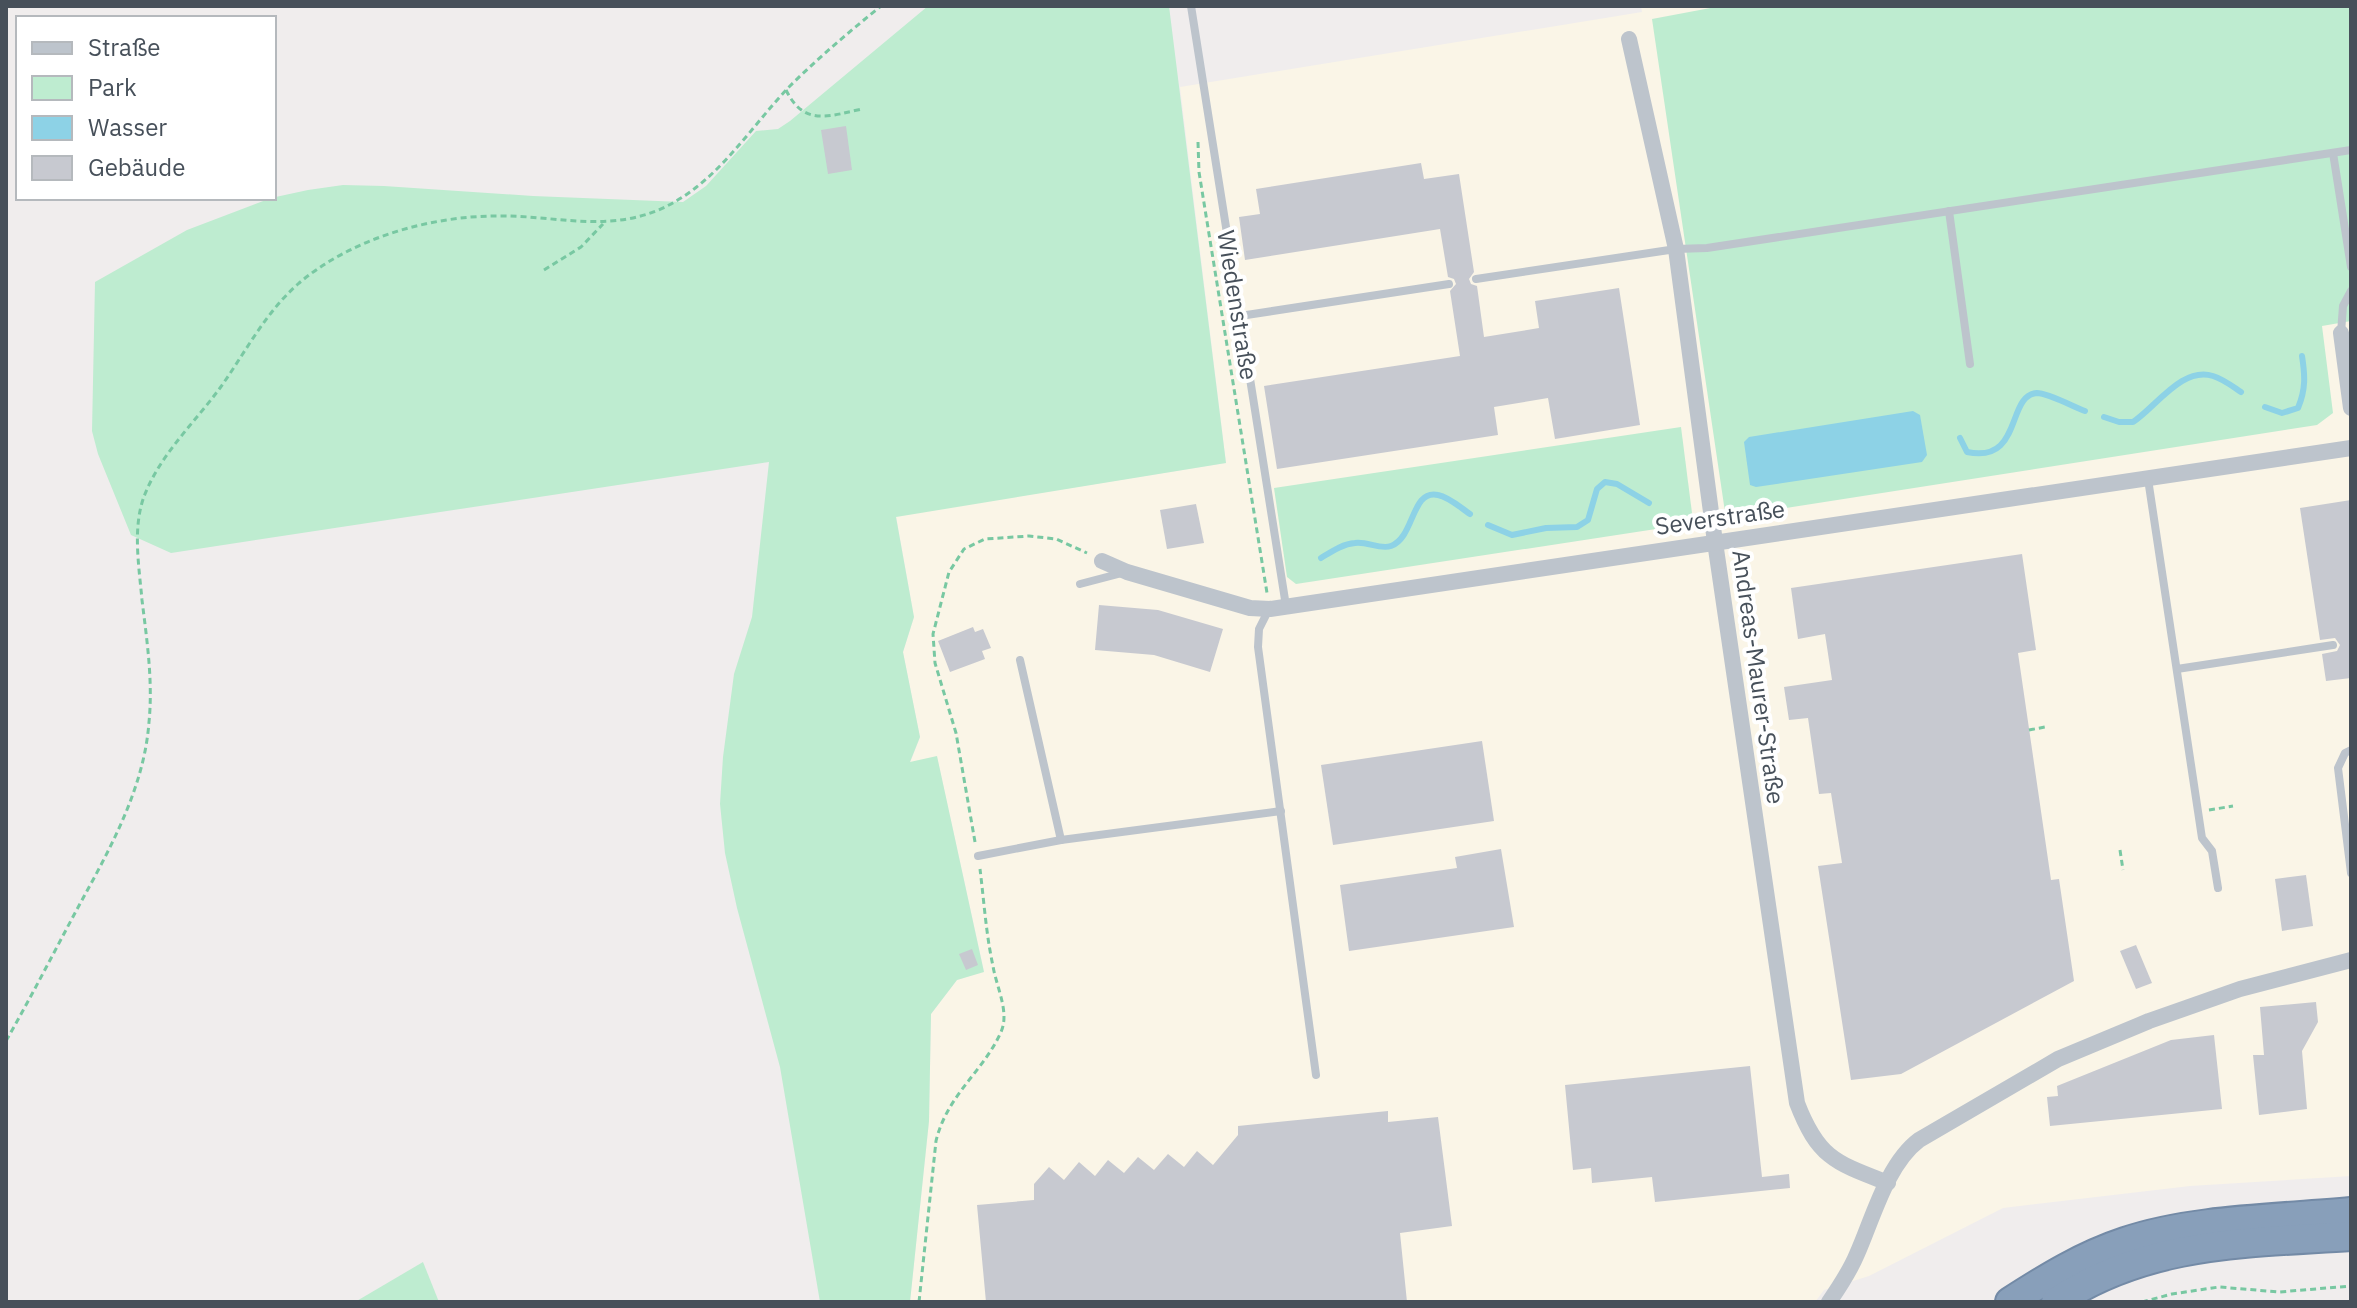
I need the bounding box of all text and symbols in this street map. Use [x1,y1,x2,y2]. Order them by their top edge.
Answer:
legend [16,16,276,200]
text: Straße [88,31,160,63]
text: Park [88,71,137,103]
text: Wasser [88,111,167,143]
text: Gebäude [88,151,185,183]
street label: Wiedenstraße [1210,228,1266,382]
street label: Severstraße [1653,492,1787,542]
street label: Andreas-Maurer-Straße [1725,548,1793,806]

